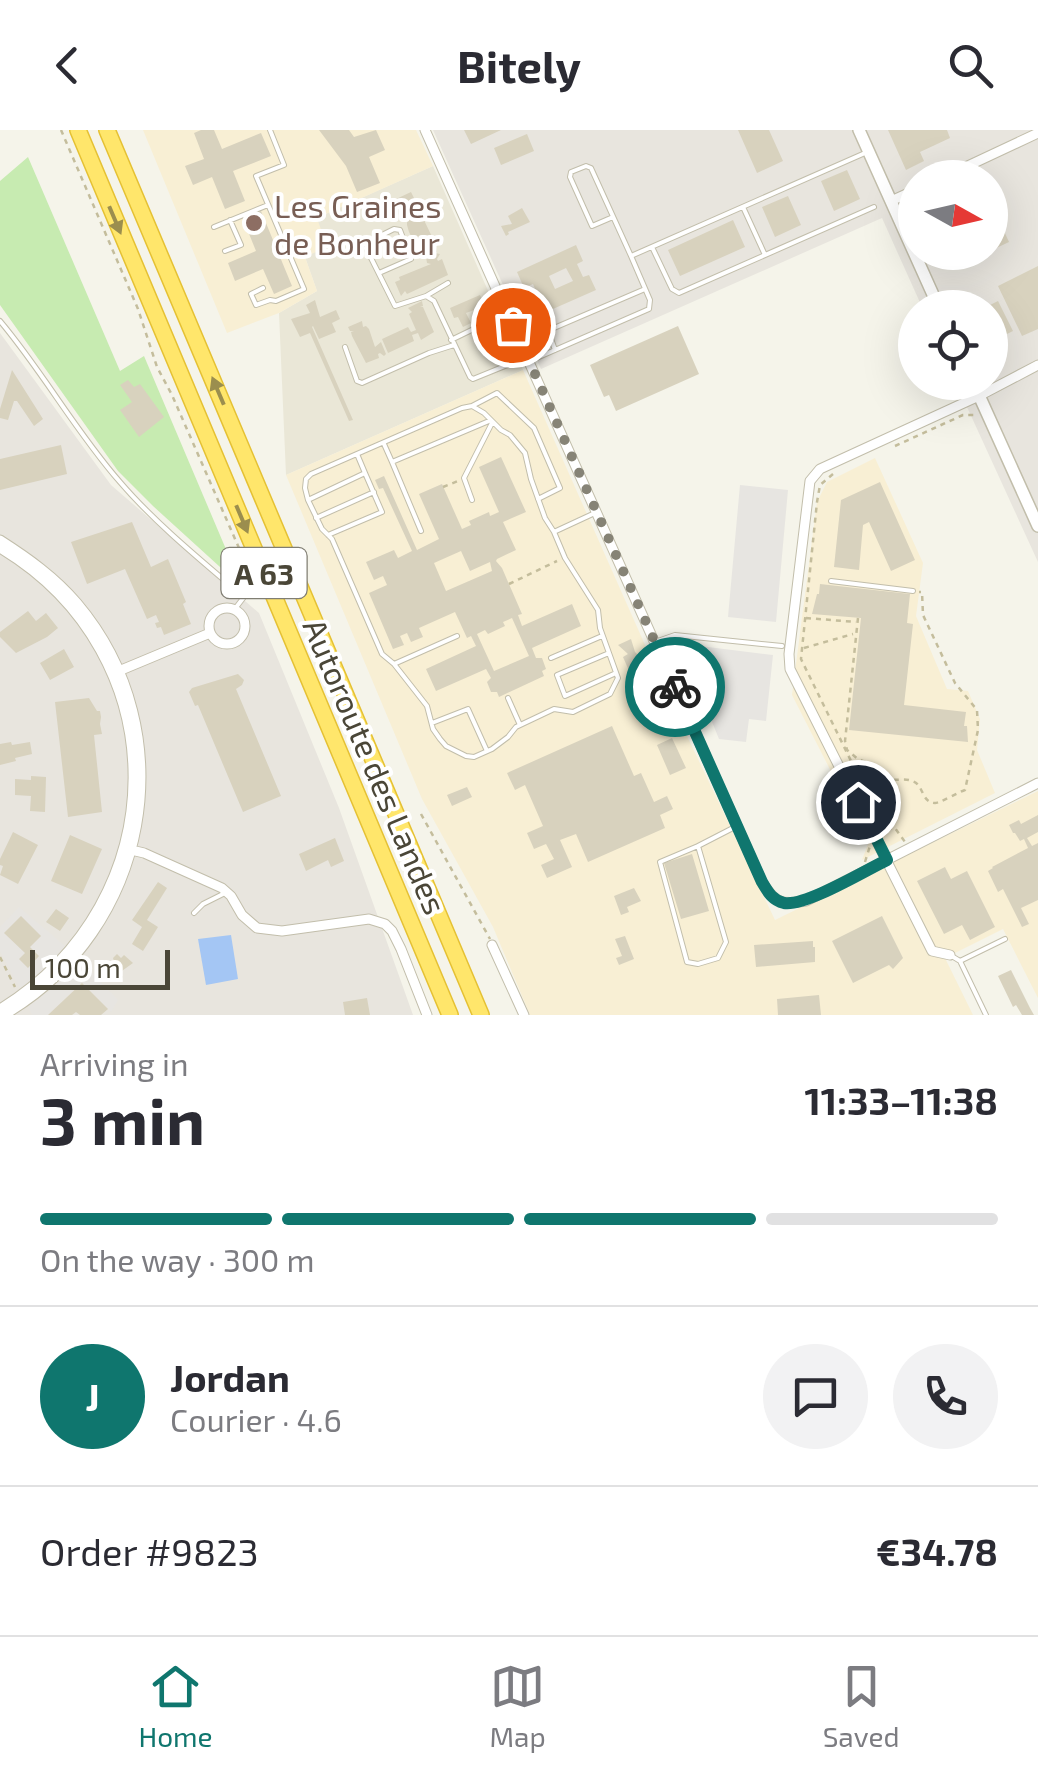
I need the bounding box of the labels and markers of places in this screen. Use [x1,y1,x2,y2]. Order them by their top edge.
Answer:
place label: Les Graines de Bonheur [274,186,441,261]
marker: Les Graines de Bonheur [243,212,265,234]
pin [471,283,556,368]
pin [816,760,901,845]

